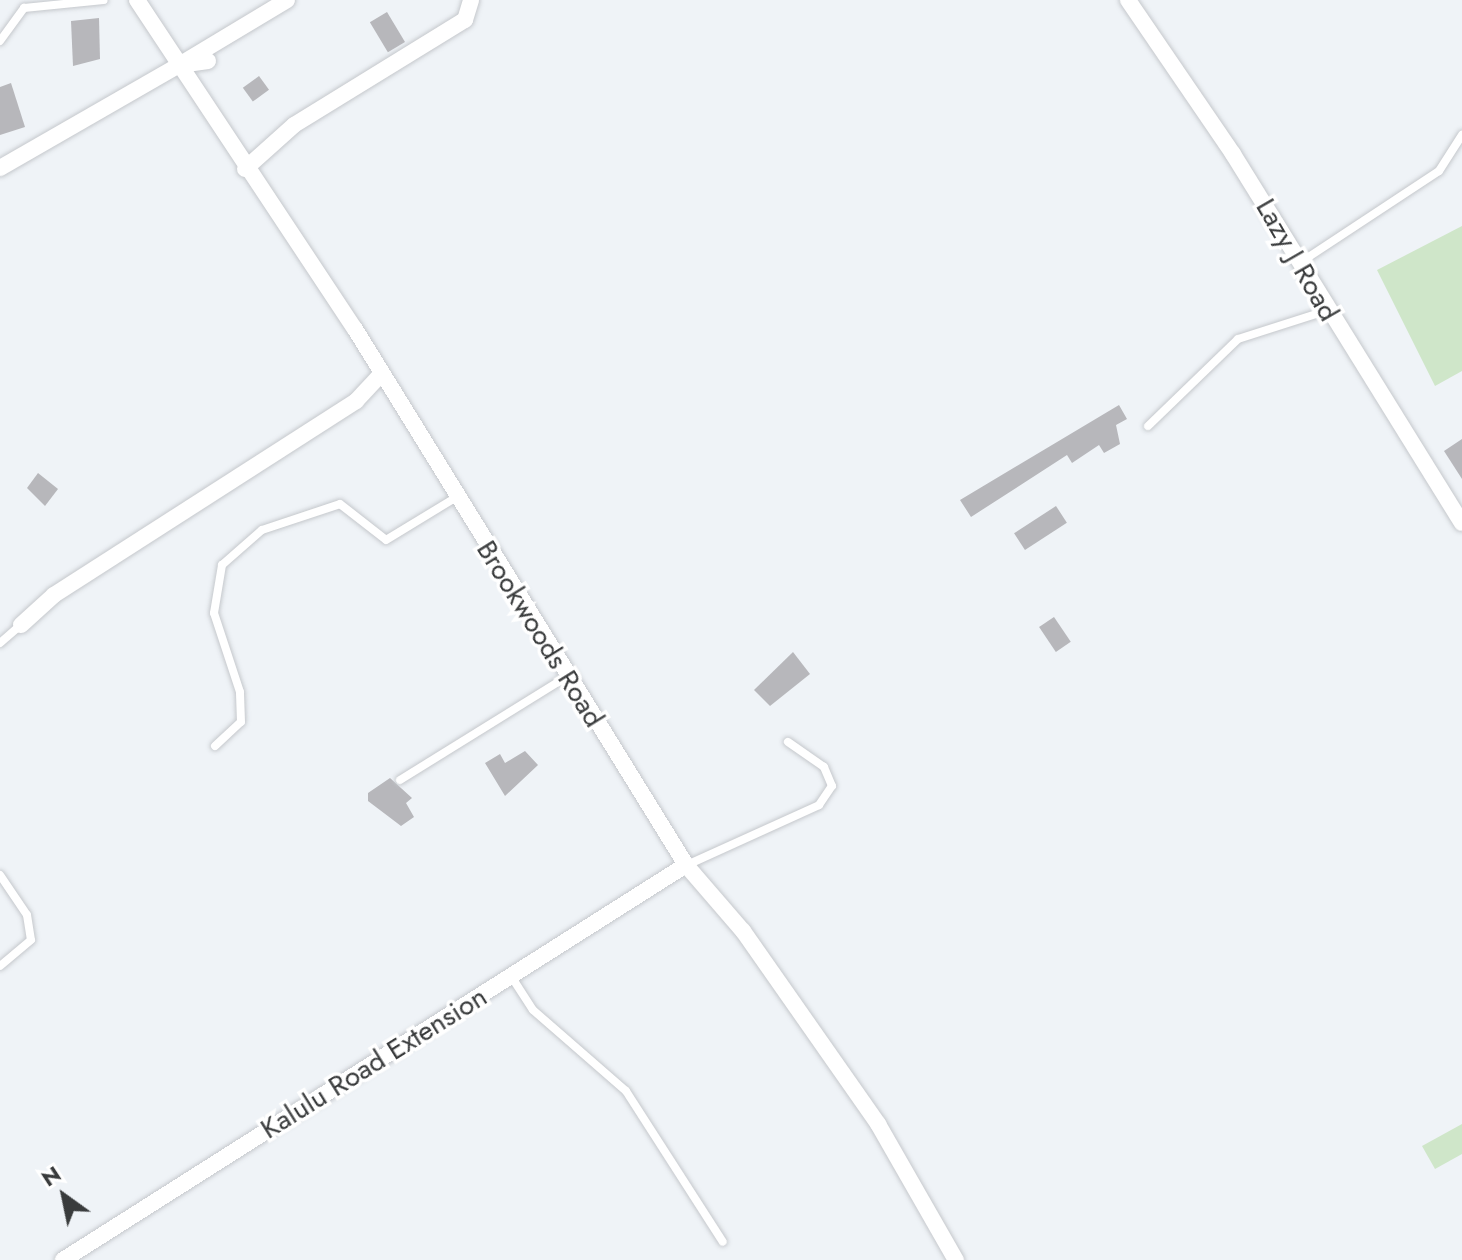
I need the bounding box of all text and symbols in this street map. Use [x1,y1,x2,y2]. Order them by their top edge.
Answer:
street label: Lazy J Road [1249,193,1345,327]
street label: Brookwoods Road [469,535,611,733]
street label: Kalulu Road Extension [255,980,493,1146]
north arrow [24,1156,104,1236]
text: N [35,1158,67,1194]

